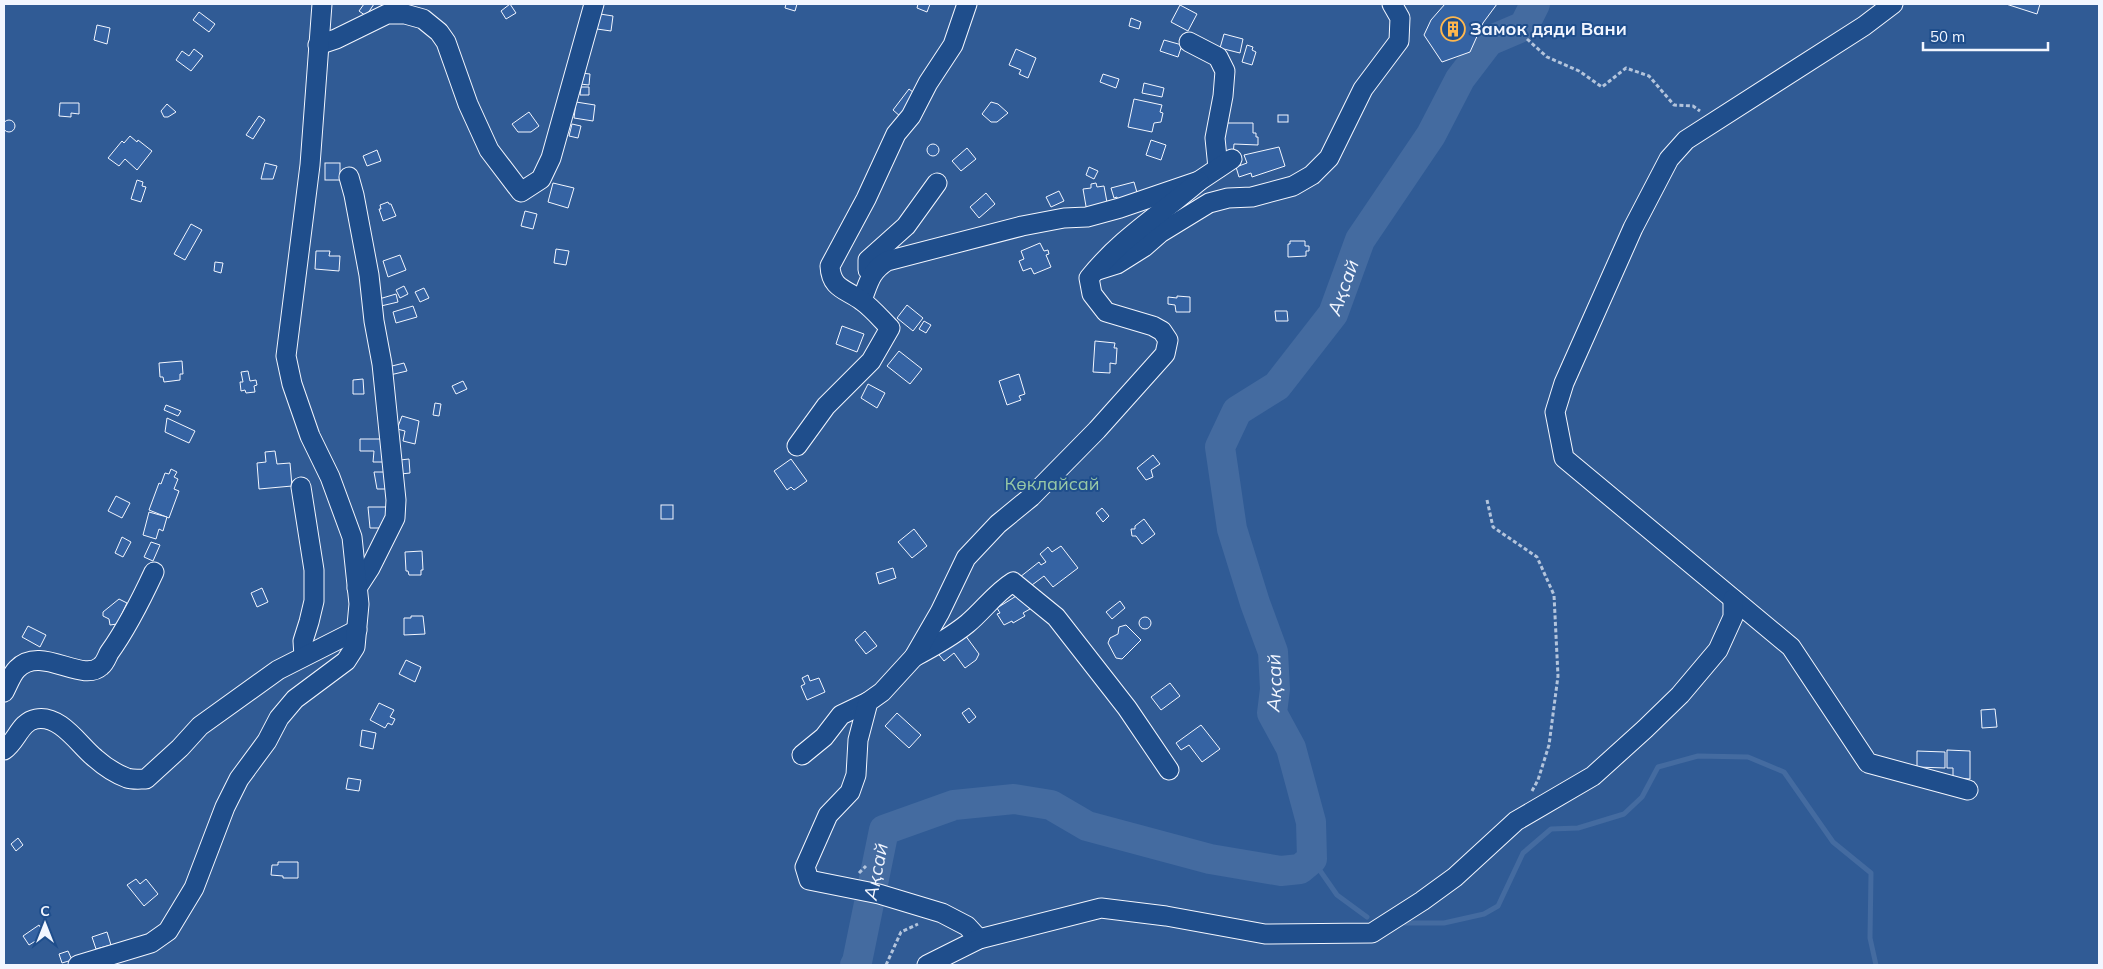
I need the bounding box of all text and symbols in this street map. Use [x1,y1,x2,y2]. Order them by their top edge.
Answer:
building icon: Замок дяди Вани [1440,16,1466,42]
place label: Замок дяди Вани [1470,17,1627,40]
scale bar [1923,20,2048,52]
text: 50 m [1930,27,1965,46]
water label: Ақсай [1321,256,1364,319]
park label: Көклайсай [1005,472,1099,495]
water label: Ақсай [1260,654,1287,714]
water label: Ақсай [858,841,893,903]
north arrow [20,899,70,949]
text: С [40,902,50,920]

